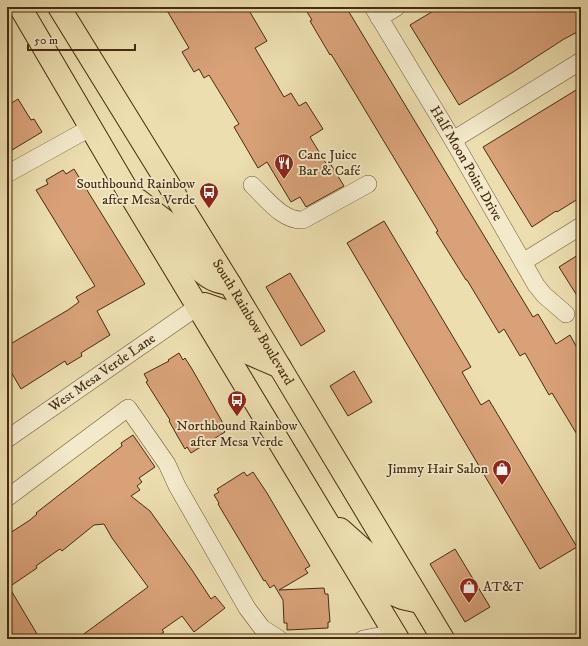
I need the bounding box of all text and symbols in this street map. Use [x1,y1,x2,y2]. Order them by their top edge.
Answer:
scale bar [28,26,135,52]
text: 50 m [34,33,58,48]
street label: Half Moon Point Drive [426,103,507,224]
place label: Cane Juice Bar & Café [298,146,360,180]
restaurant icon: Cane Juice Bar & Café [273,152,295,180]
place label: Southbound Rainbow after Mesa Verde [76,175,195,209]
bus stop icon: Southbound Rainbow after Mesa Verde [198,181,220,209]
street label: South Rainbow Boulevard [208,256,298,389]
street label: West Mesa Verde Lane [44,329,159,417]
bus stop icon: Northbound Rainbow after Mesa Verde [226,389,248,417]
place label: Northbound Rainbow after Mesa Verde [177,417,298,451]
shop icon: Jimmy Hair Salon [491,458,513,486]
place label: Jimmy Hair Salon [385,460,489,478]
shop icon: AT&T [458,576,480,604]
place label: AT&T [483,578,524,596]

